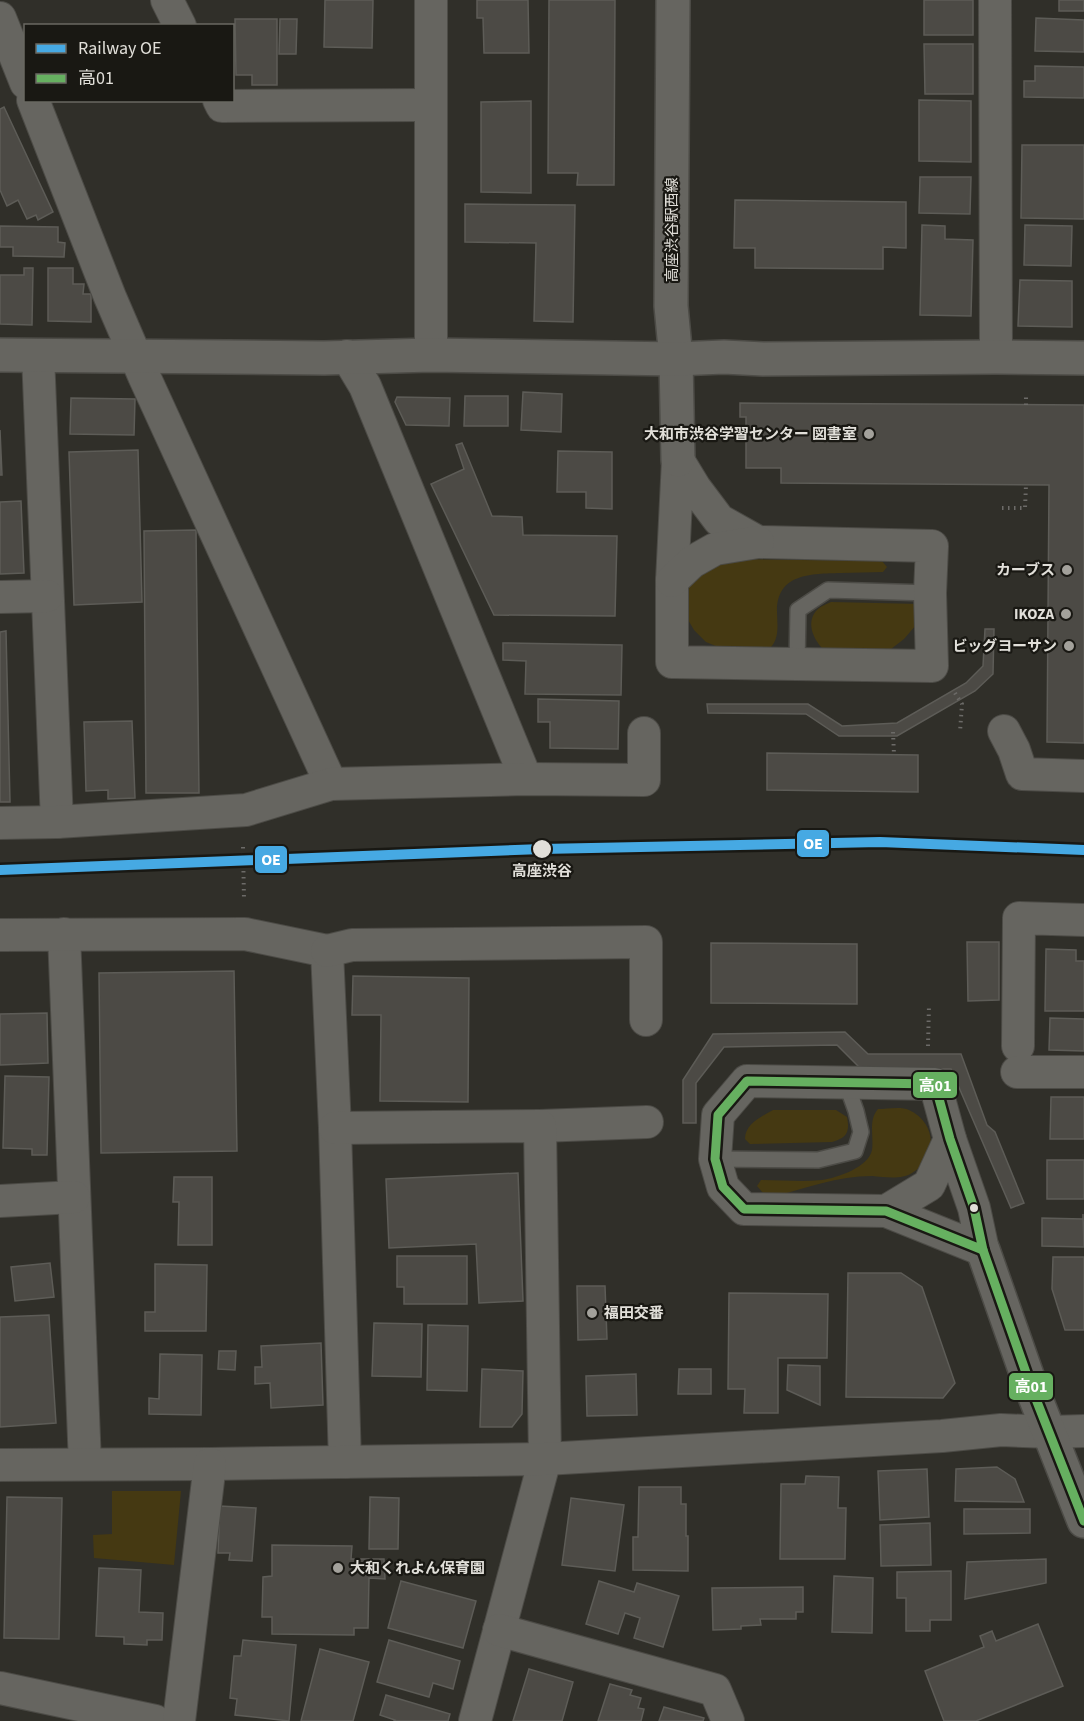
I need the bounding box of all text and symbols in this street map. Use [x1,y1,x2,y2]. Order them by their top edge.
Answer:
legend [24,24,234,102]
text: Railway OE [78,36,162,61]
text: 高01 [78,66,114,91]
street label: 高座渋谷駅西線 [662,177,683,283]
place label: 大和市渋谷学習センター 図書室 [644,424,857,445]
marker: 大和市渋谷学習センター 図書室 [862,427,876,441]
place label: カーブス [996,560,1055,581]
marker: カーブス [1060,563,1074,577]
place label: IKOZA [1014,604,1054,625]
marker: IKOZA [1059,607,1073,621]
place label: ビッグヨーサン [952,636,1057,657]
marker: ビッグヨーサン [1062,639,1076,653]
line badge: OE [796,829,830,858]
text: OE [803,833,823,855]
marker: 高座渋谷 [531,838,553,860]
line badge: OE [254,845,288,874]
text: OE [261,849,281,871]
place label: 高座渋谷 [512,861,572,882]
line badge: 高01 [912,1071,958,1099]
text: 高01 [919,1075,951,1097]
unlabelled marker [968,1202,980,1214]
place label: 福田交番 [603,1303,664,1324]
marker: 福田交番 [585,1306,599,1320]
line badge: 高01 [1008,1372,1054,1401]
text: 高01 [1015,1376,1047,1398]
place label: 大和くれよん保育園 [350,1558,485,1579]
marker: 大和くれよん保育園 [331,1561,345,1575]

